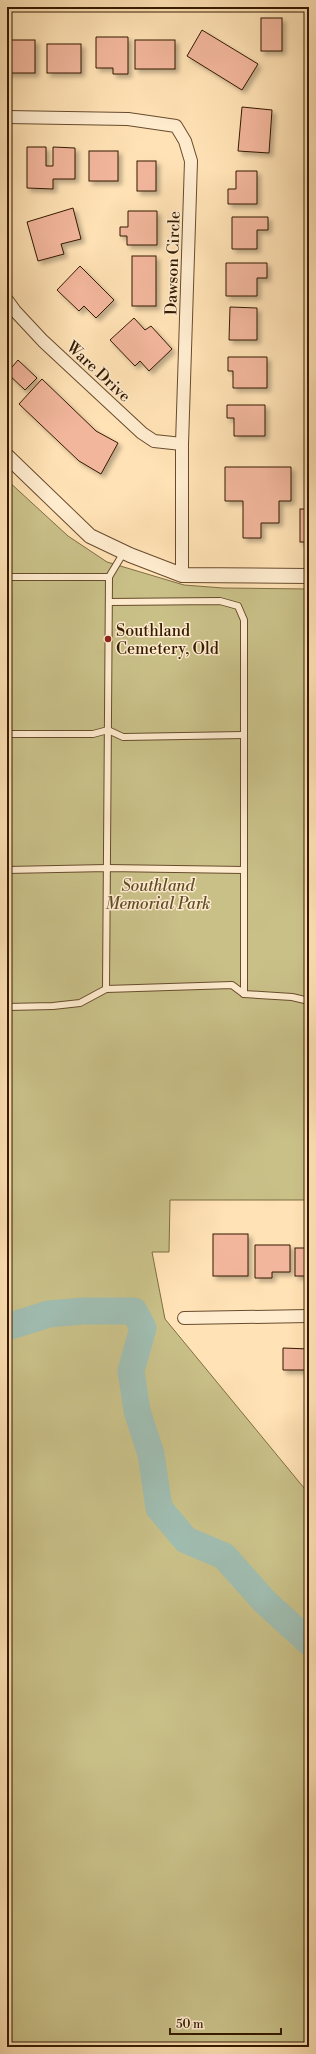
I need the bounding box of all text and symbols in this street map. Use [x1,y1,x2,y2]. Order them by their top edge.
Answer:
street label: Dawson Circle [161,211,185,316]
street label: Ware Drive [61,336,135,406]
place label: Southland Cemetery, Old [116,621,219,659]
marker: Southland Cemetery, Old [103,634,113,644]
park label: Southland Memorial Park [105,876,211,914]
scale bar [170,2010,281,2036]
text: 50 m [176,2017,204,2032]

